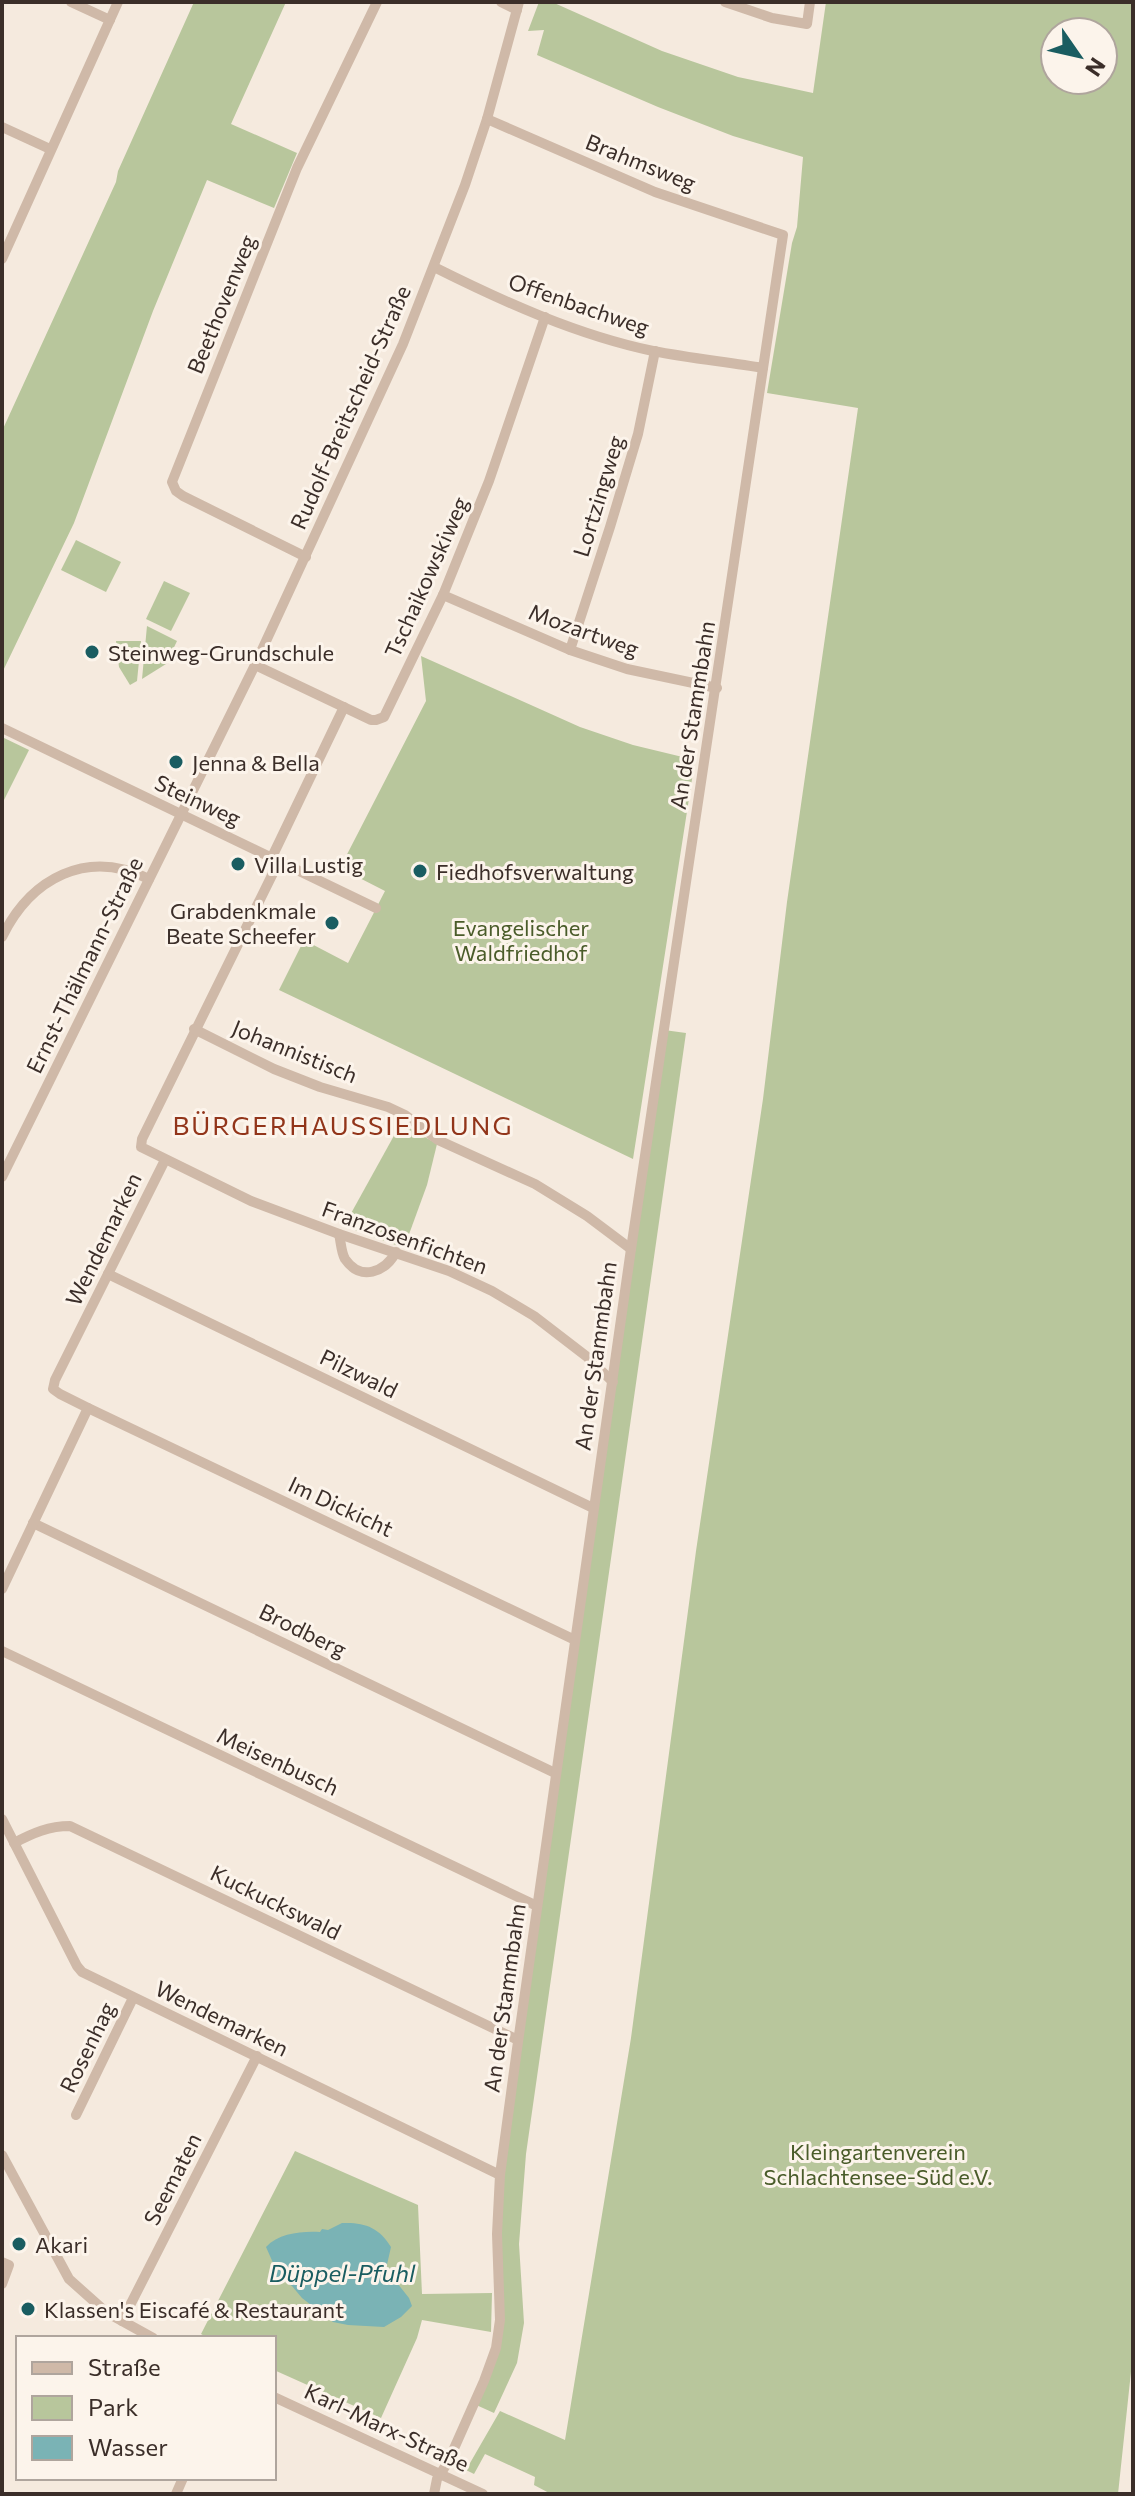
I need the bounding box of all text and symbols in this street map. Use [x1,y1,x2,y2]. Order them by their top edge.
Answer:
north arrow [1039,16,1119,96]
text: N [1080,53,1112,82]
street label: Brahmsweg [582,128,700,196]
street label: Beethovenweg [181,231,261,377]
street label: Offenbachweg [505,267,653,341]
street label: Rudolf-Breitscheid-Straße [284,281,416,533]
street label: Lortzingweg [567,432,629,560]
street label: Tschaikowskiweg [378,492,474,662]
street label: Mozartweg [525,598,643,662]
street label: An der Stammbahn [664,619,720,811]
place label: Steinweg-Grundschule [108,639,334,666]
marker: Steinweg-Grundschule [83,643,101,661]
place label: Jenna & Bella [192,749,320,776]
marker: Jenna & Bella [167,753,185,771]
street label: Steinweg [151,768,245,832]
place label: Villa Lustig [254,851,363,878]
street label: Ernst-Thälmann-Straße [20,853,148,1077]
marker: Villa Lustig [229,855,247,873]
place label: Fiedhofsverwaltung [436,858,634,885]
marker: Fiedhofsverwaltung [411,862,429,880]
place label: Grabdenkmale Beate Scheefer [166,897,316,949]
marker: Grabdenkmale Beate Scheefer [323,914,341,932]
park label: Evangelischer Waldfriedhof [453,914,589,966]
street label: Johannistisch [228,1014,362,1088]
district label: BÜRGERHAUSSIEDLUNG [173,1109,513,1140]
street label: Wendemarken [59,1168,147,1310]
street label: Franzosenfichten [319,1195,491,1279]
street label: An der Stammbahn [568,1260,622,1452]
street label: Pilzwald [316,1343,402,1403]
street label: Im Dickicht [284,1470,398,1542]
street label: Brodberg [255,1597,351,1663]
street label: Meisenbusch [213,1721,343,1801]
street label: Kuckuckswald [206,1859,346,1945]
street label: An der Stammbahn [477,1902,531,2094]
street label: Wendemarken [151,1974,293,2062]
street label: Rosenhag [54,1997,120,2097]
street label: Seematen [137,2128,207,2230]
park label: Kleingartenverein Schlachtensee-Süd e.V. [764,2138,992,2190]
place label: Akari [35,2231,88,2258]
marker: Akari [10,2235,28,2253]
water label: Düppel-Pfuhl [269,2258,416,2287]
place label: Klassen's Eiscafé & Restaurant [44,2296,344,2323]
marker: Klassen's Eiscafé & Restaurant [19,2300,37,2318]
legend [16,2336,276,2480]
text: Straße [88,2352,161,2381]
street label: Karl-Marx-Straße [300,2377,474,2477]
text: Park [88,2392,138,2421]
text: Wasser [88,2432,168,2461]

